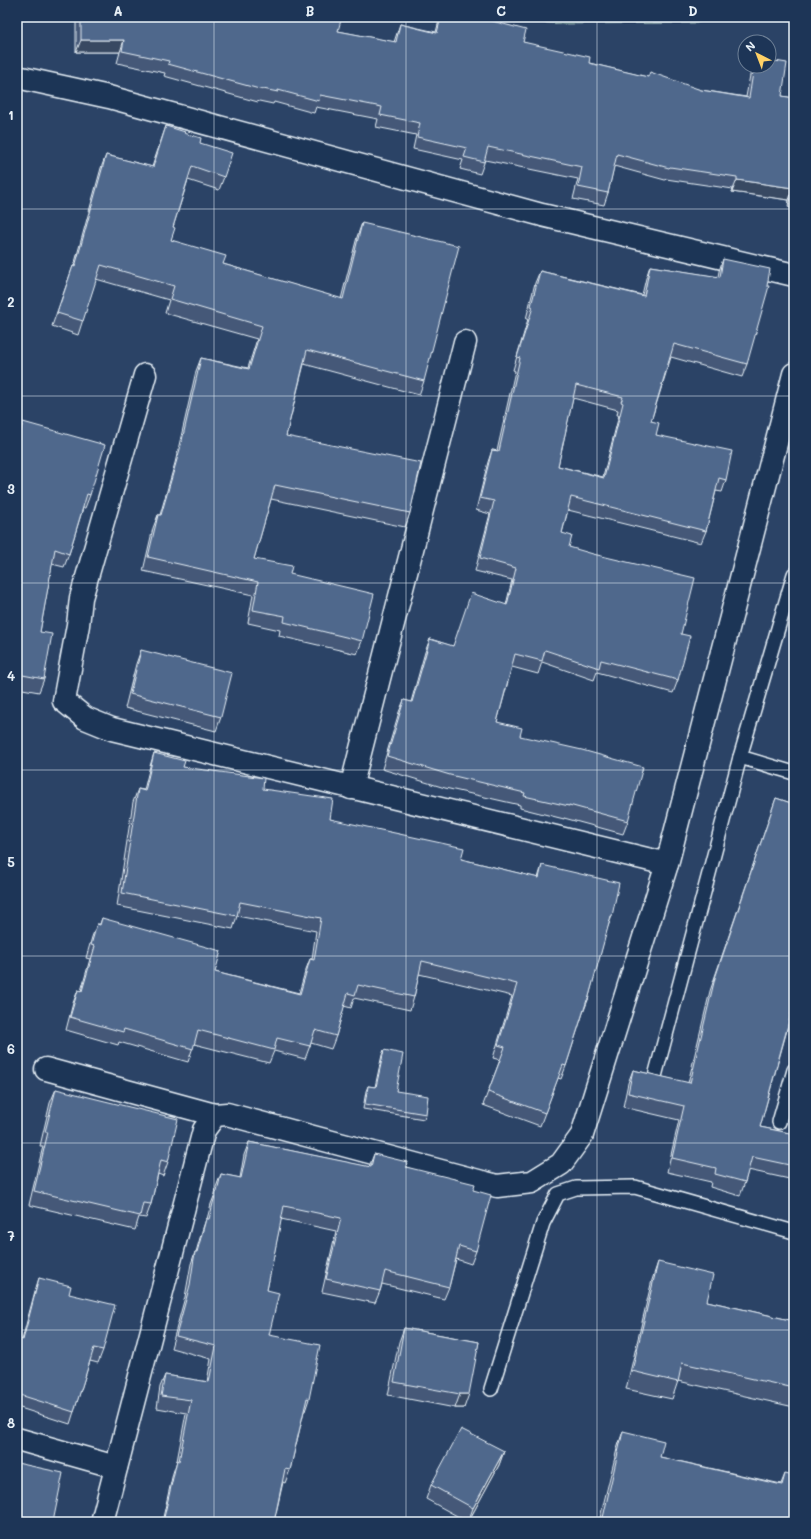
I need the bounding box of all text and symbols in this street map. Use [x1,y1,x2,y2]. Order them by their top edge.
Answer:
text: A [113,2,123,19]
text: B [306,2,315,19]
text: C [496,2,506,19]
text: D [688,2,698,19]
north arrow [737,34,777,74]
text: N [742,38,758,55]
text: 1 [8,106,14,123]
text: 2 [7,293,15,310]
text: 3 [7,480,15,497]
text: 4 [7,667,15,684]
text: 5 [7,853,15,870]
text: 6 [7,1040,15,1057]
text: 7 [7,1227,15,1244]
text: 8 [7,1414,15,1431]

